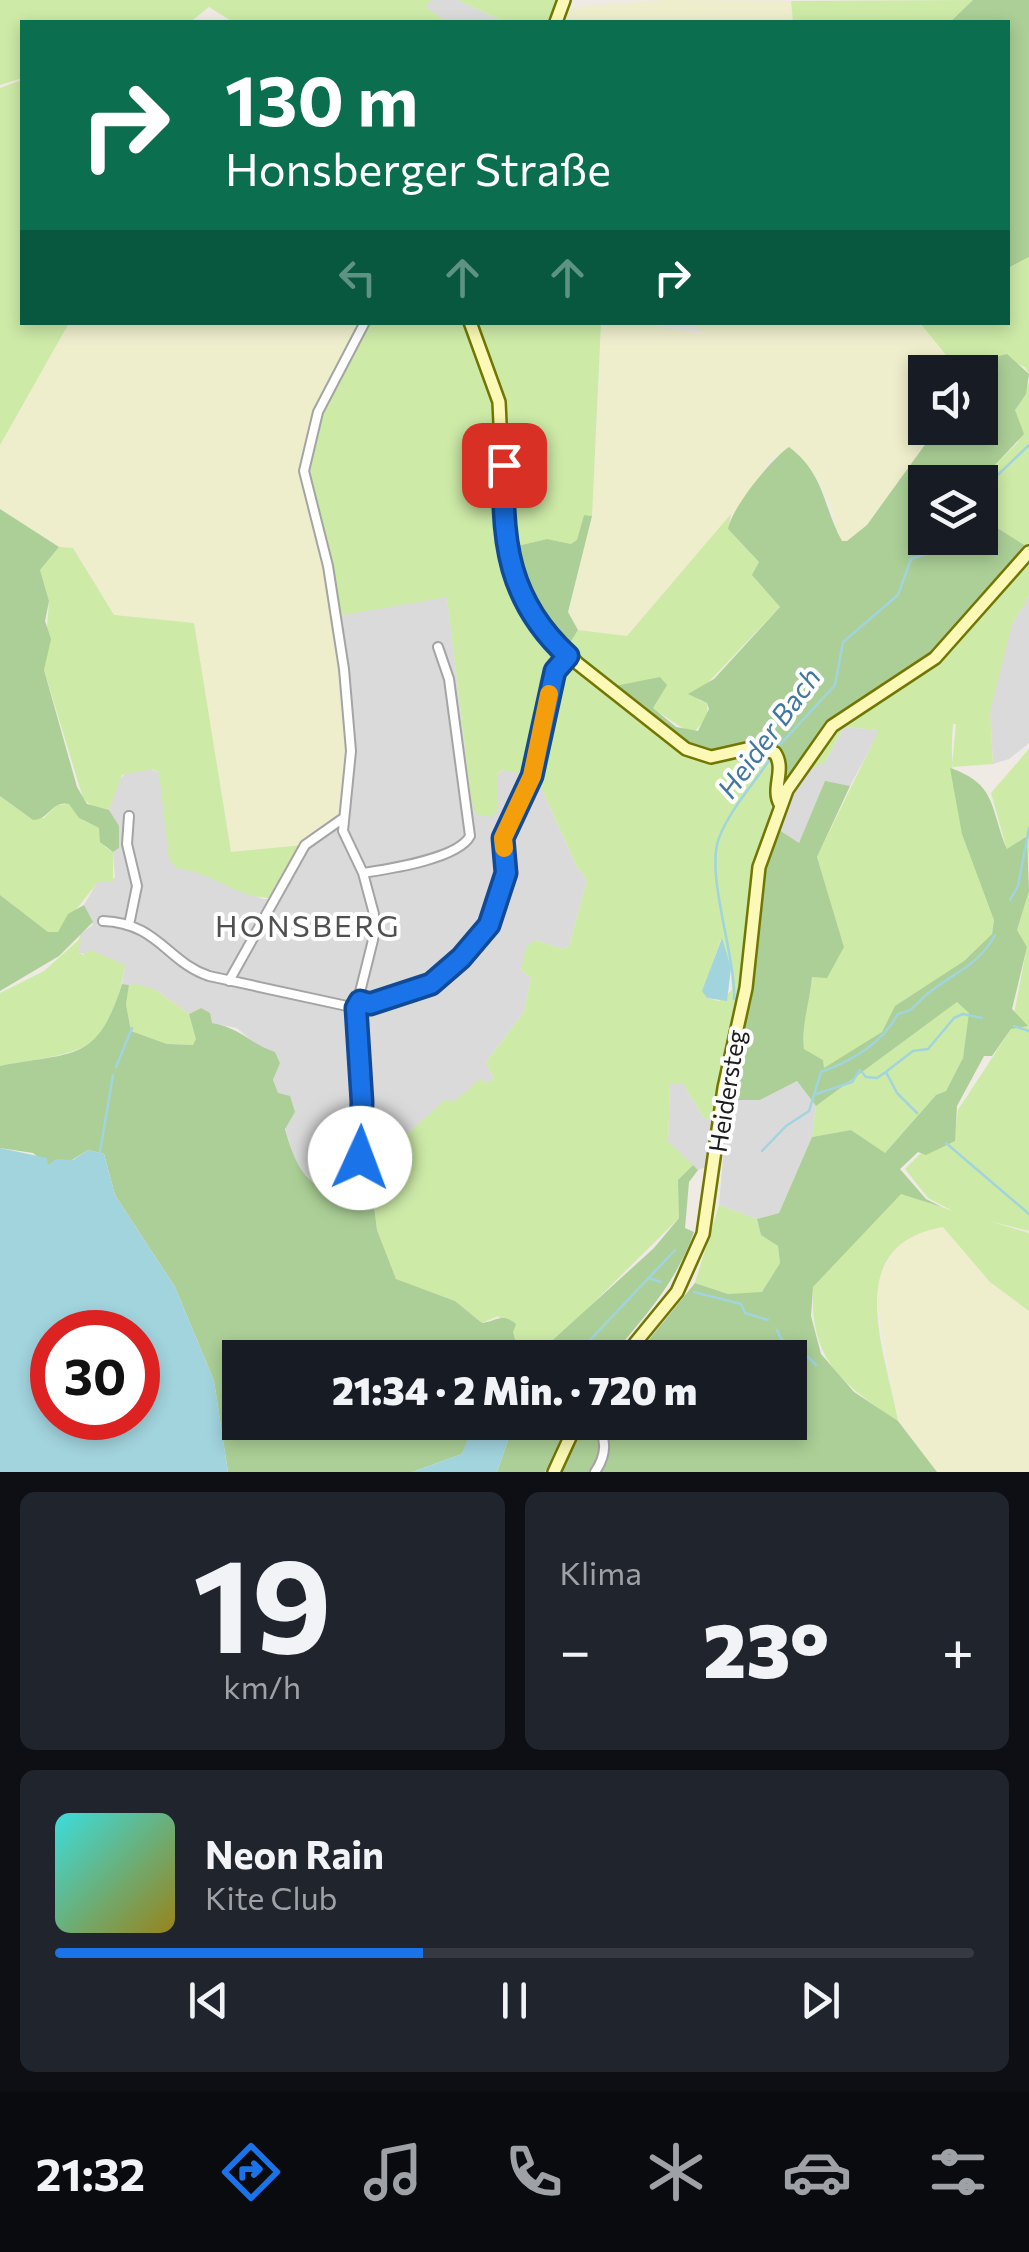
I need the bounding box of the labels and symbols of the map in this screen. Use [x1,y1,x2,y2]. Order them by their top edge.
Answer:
pin [462,423,547,508]
water label: Heider Bach [709,661,827,804]
district label: HONSBERG [215,906,401,943]
street label: Heidersteg [702,1027,751,1154]
position arrow [308,1106,412,1210]
speed limit sign: 30 [30,1310,160,1440]

